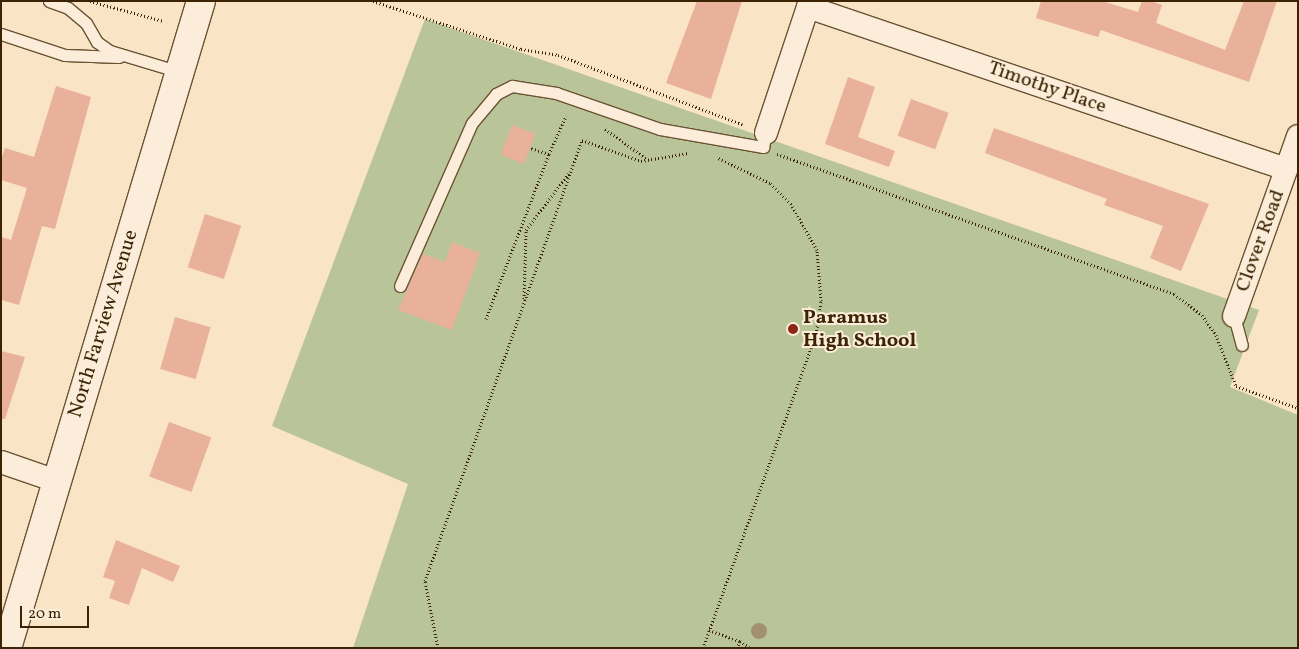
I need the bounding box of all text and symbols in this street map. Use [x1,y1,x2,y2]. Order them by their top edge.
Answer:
street label: Timothy Place [984,56,1110,120]
street label: Clover Road [1231,187,1291,295]
street label: North Farview Avenue [64,227,144,421]
place label: Paramus High School [803,306,916,353]
marker: Paramus High School [787,323,799,335]
scale bar [22,596,91,628]
text: 20 m [28,604,61,625]

